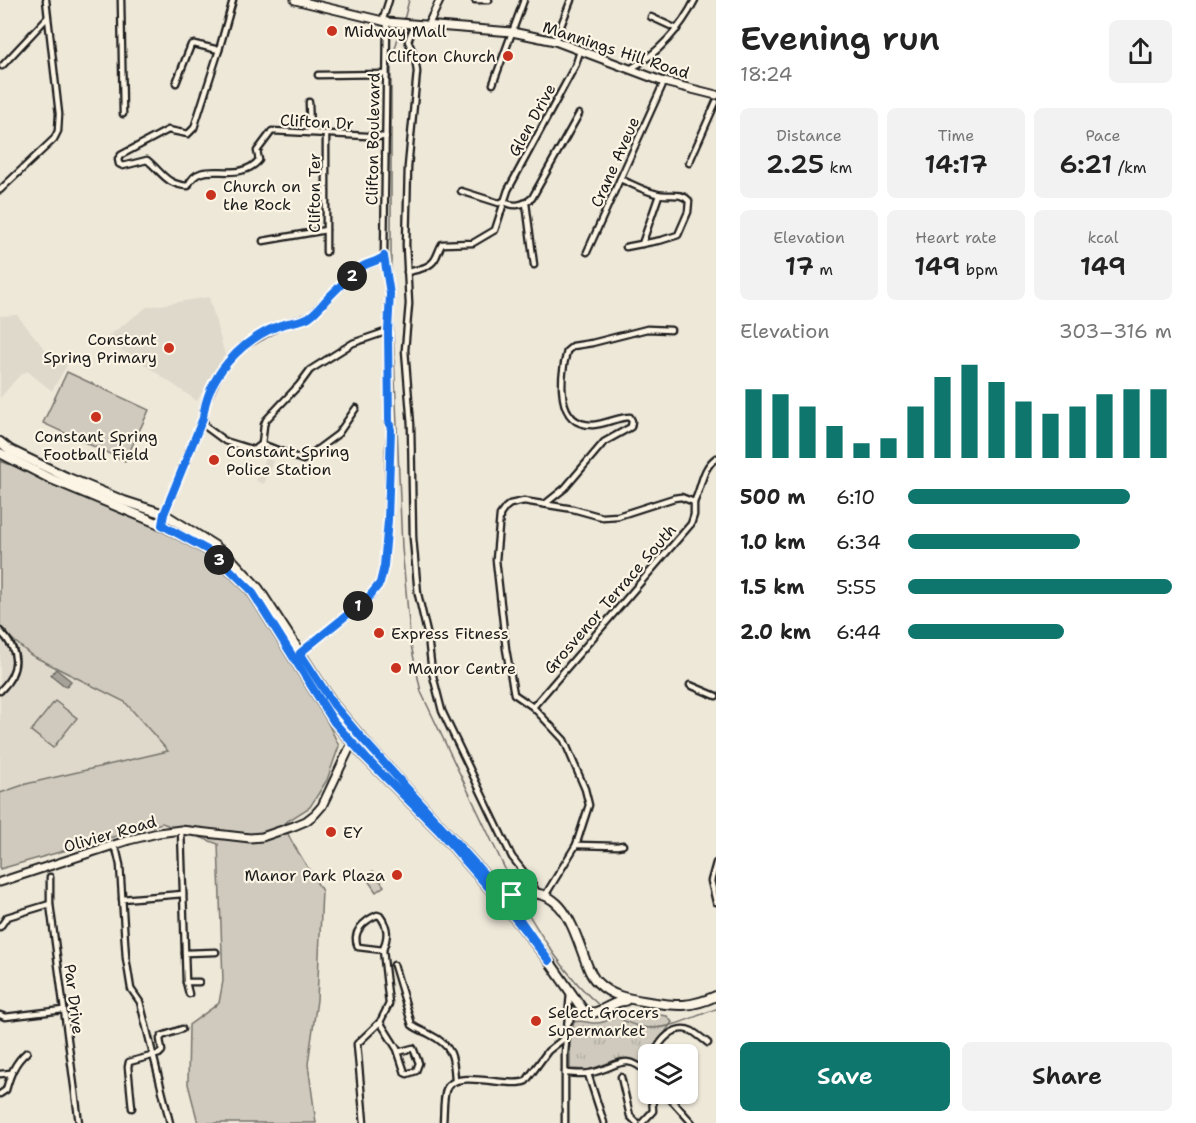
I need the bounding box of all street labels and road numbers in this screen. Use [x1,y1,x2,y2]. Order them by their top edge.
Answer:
street label: Mannings Hill Road [540,16,692,84]
street label: Clifton Boulevard [361,72,385,206]
street label: Glen Drive [503,80,561,160]
street label: Clifton Dr [280,110,354,134]
street label: Crane Aveue [586,114,644,210]
street label: Clifton Ter [304,153,325,233]
street label: Grosvenor Terrace South [539,520,681,678]
street label: Olivier Road [61,811,159,857]
street label: Par Drive [59,963,89,1035]

